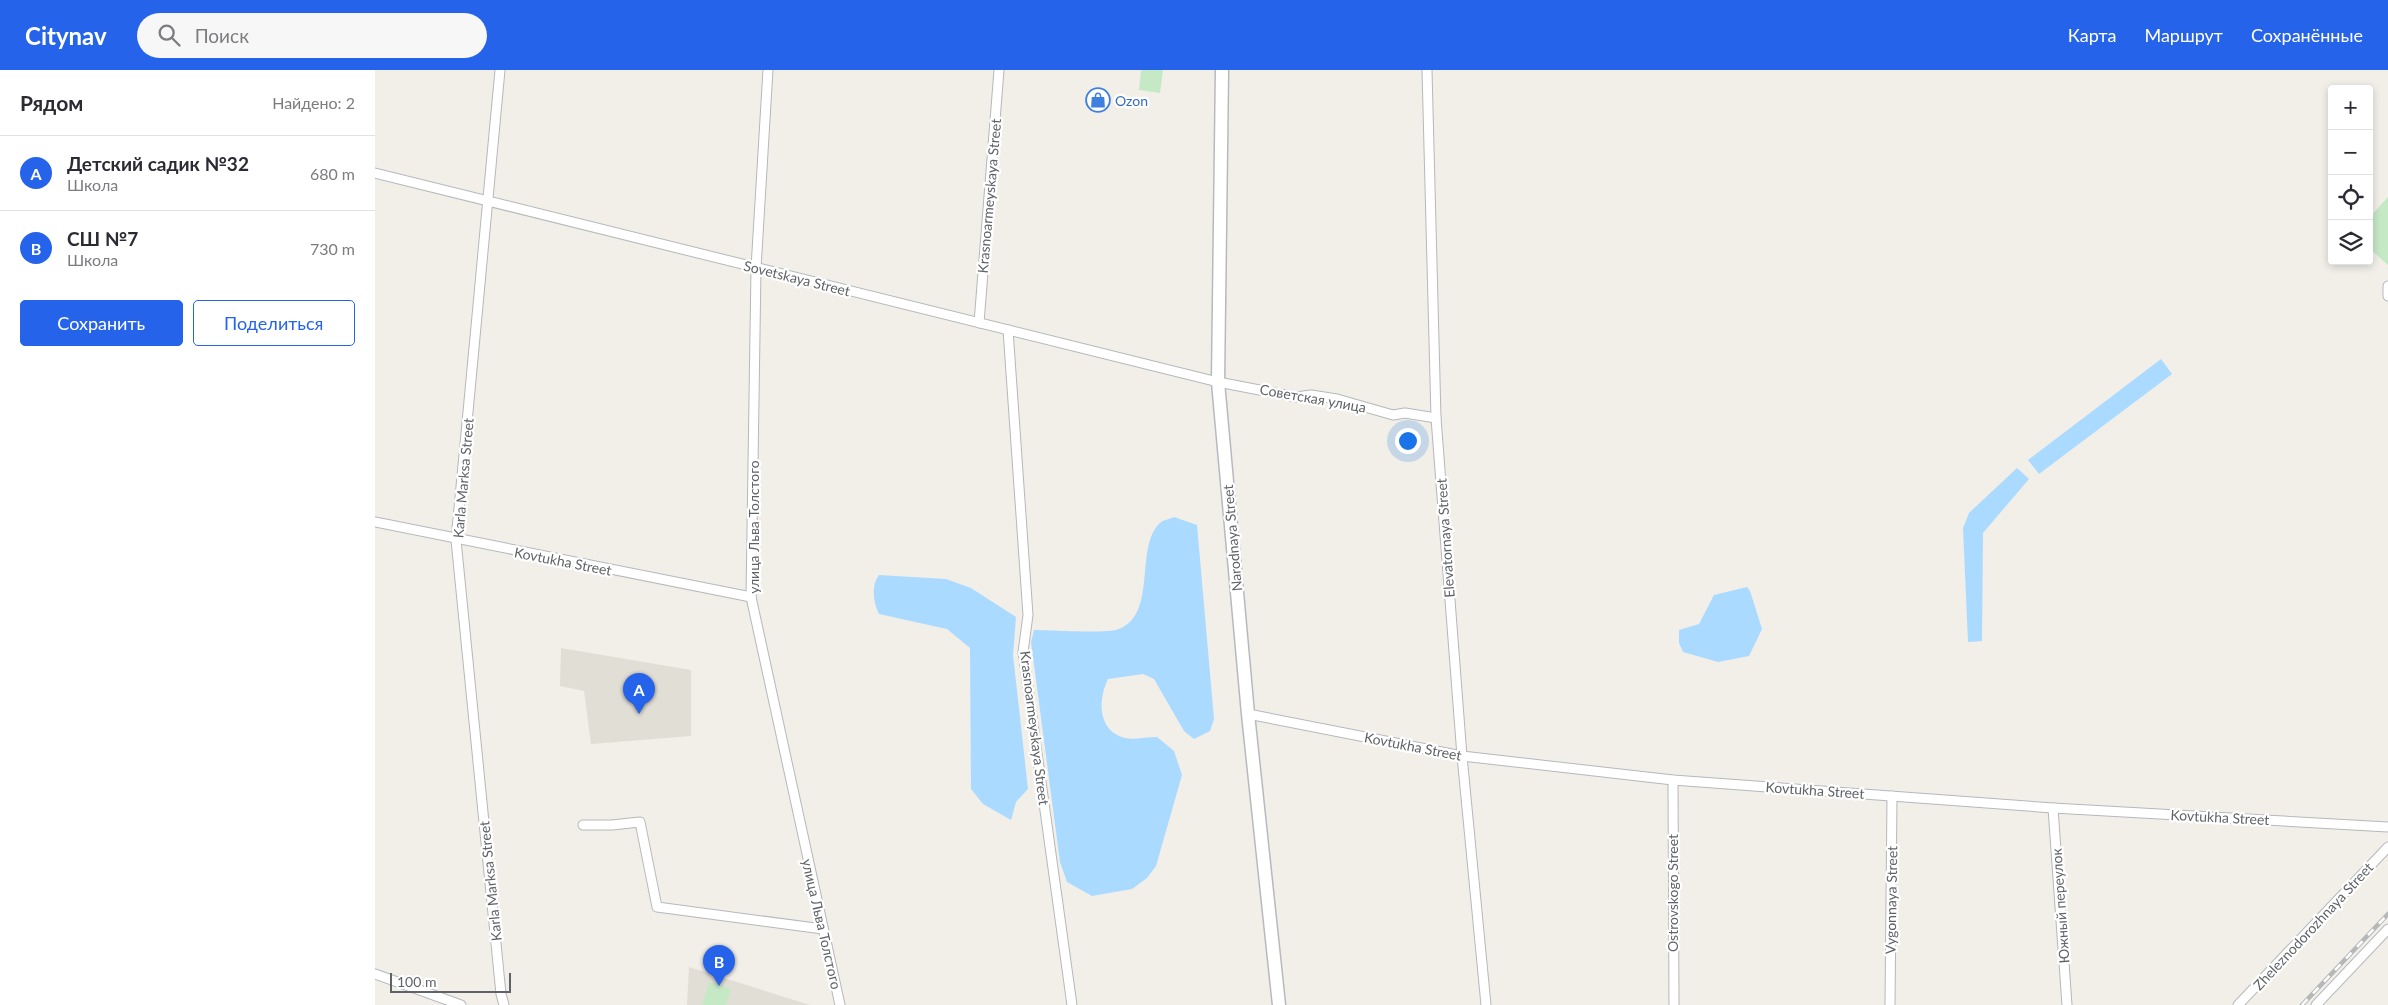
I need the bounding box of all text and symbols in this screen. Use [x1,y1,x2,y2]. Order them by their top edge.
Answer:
search box [137,13,487,58]
text: Citynav [25,21,107,50]
icon: search [155,21,183,49]
text: Поиск [195,24,249,47]
text: Карта [2068,24,2116,46]
text: Маршрут [2144,24,2223,46]
text: Сохранённые [2251,24,2363,46]
map controls [2328,85,2373,265]
button: + [2328,85,2373,130]
shop icon: Ozon [1085,87,1111,113]
text: Рядом [20,90,83,115]
place label: Ozon [1115,92,1148,109]
text: Найдено: 2 [272,93,355,112]
street label: Krasnoarmeyskaya Street [974,118,1004,274]
button: − [2328,130,2373,175]
text: Детский садик №32 [67,152,249,175]
text: A [30,164,42,183]
text: 680 m [310,164,355,183]
text: Школа [67,175,118,194]
button: locate [2328,175,2373,220]
button: layers [2328,220,2373,265]
text: СШ №7 [67,227,138,250]
text: B [31,239,41,258]
text: 730 m [310,239,355,258]
text: Школа [67,250,118,269]
street label: Sovetskaya Street [742,257,852,299]
button: Сохранить [20,300,183,346]
button: Поделиться [193,300,355,346]
street label: Советская улица [1258,380,1368,416]
street label: Karla Marksa Street [449,417,477,539]
your location [1395,428,1421,454]
street label: улица Льва Толстого [745,460,762,594]
street label: Elevatornaya Street [1432,478,1458,598]
street label: Narodnaya Street [1219,484,1245,592]
street label: Kovtukha Street [513,543,613,579]
street label: Krasnoarmeyskaya Street [1017,650,1053,806]
pin: A [623,673,655,714]
street label: Kovtukha Street [1363,728,1463,764]
street label: Kovtukha Street [1765,778,1865,802]
street label: Kovtukha Street [2170,806,2270,828]
street label: Karla Marksa Street [475,820,505,942]
street label: Ostrovskogo Street [1664,834,1681,952]
street label: Vygonnaya Street [1882,846,1900,954]
street label: Южный переулок [2047,847,2073,964]
street label: улица Льва Толстого [799,857,845,991]
street label: Zheleznodorozhnaya Street [2250,859,2376,993]
pin: B [703,945,735,986]
scale bar [390,970,511,993]
text: 100 m [397,973,436,990]

